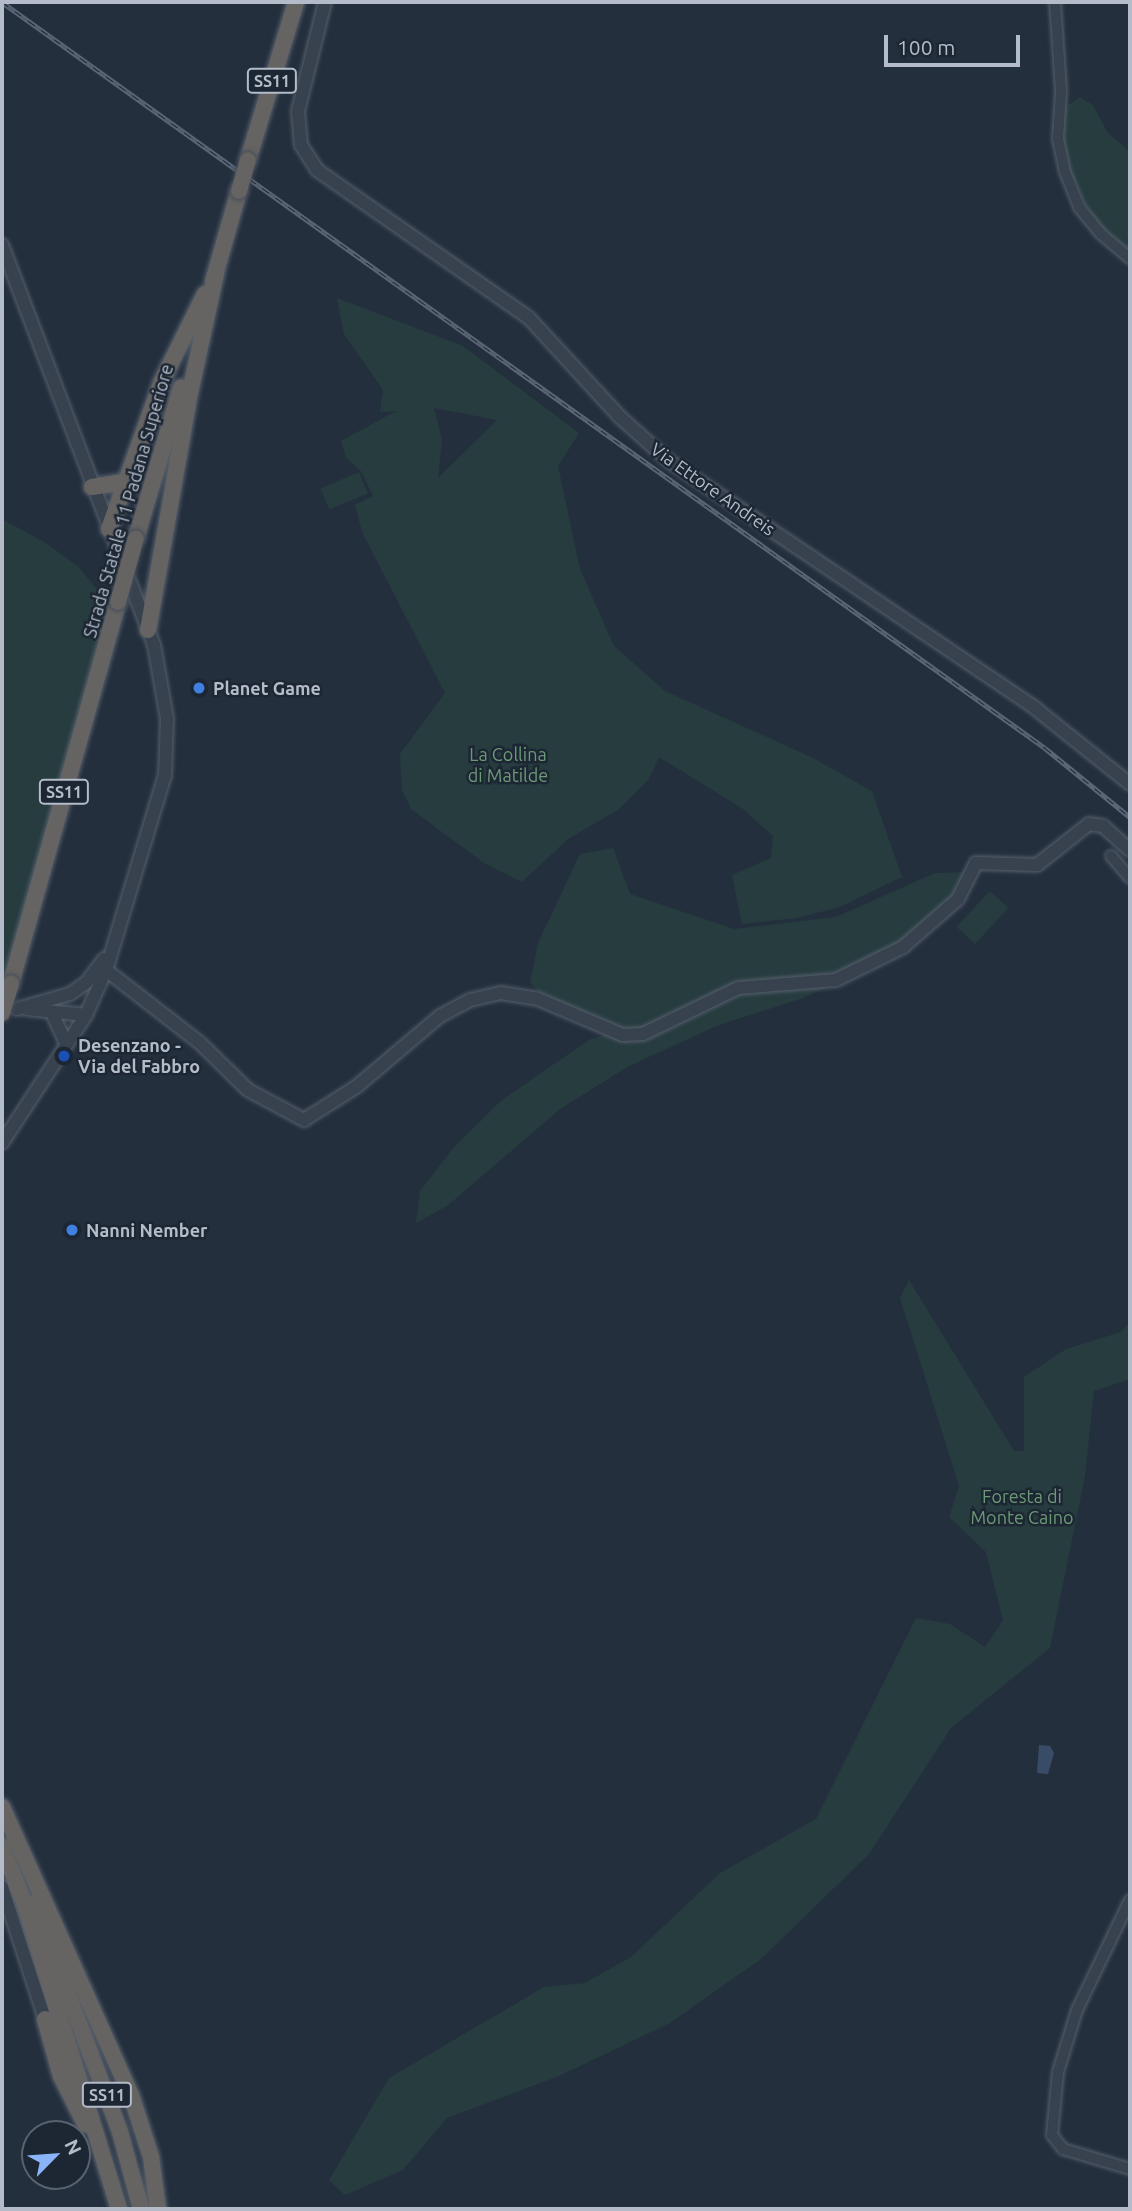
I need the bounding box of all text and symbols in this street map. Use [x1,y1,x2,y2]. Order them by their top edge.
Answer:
scale bar [887,21,1024,65]
text: 100 m [897,35,955,59]
road number: SS11 [246,68,298,94]
street label: Strada Statale 11 Padana Superiore [79,362,177,640]
street label: Via Ettore Andreis [647,438,779,540]
place label: Planet Game [213,677,321,699]
marker: Planet Game [191,680,207,696]
park label: La Collina di Matilde [468,744,548,786]
road number: SS11 [38,779,90,804]
place label: Desenzano - Via del Fabbro [78,1035,200,1078]
marker: Desenzano - Via del Fabbro [56,1048,72,1064]
place label: Nanni Nember [86,1219,207,1241]
marker: Nanni Nember [64,1222,80,1238]
park label: Foresta di Monte Caino [970,1486,1074,1528]
road number: SS11 [81,2082,133,2108]
north arrow [21,2120,91,2190]
text: N [60,2136,86,2158]

